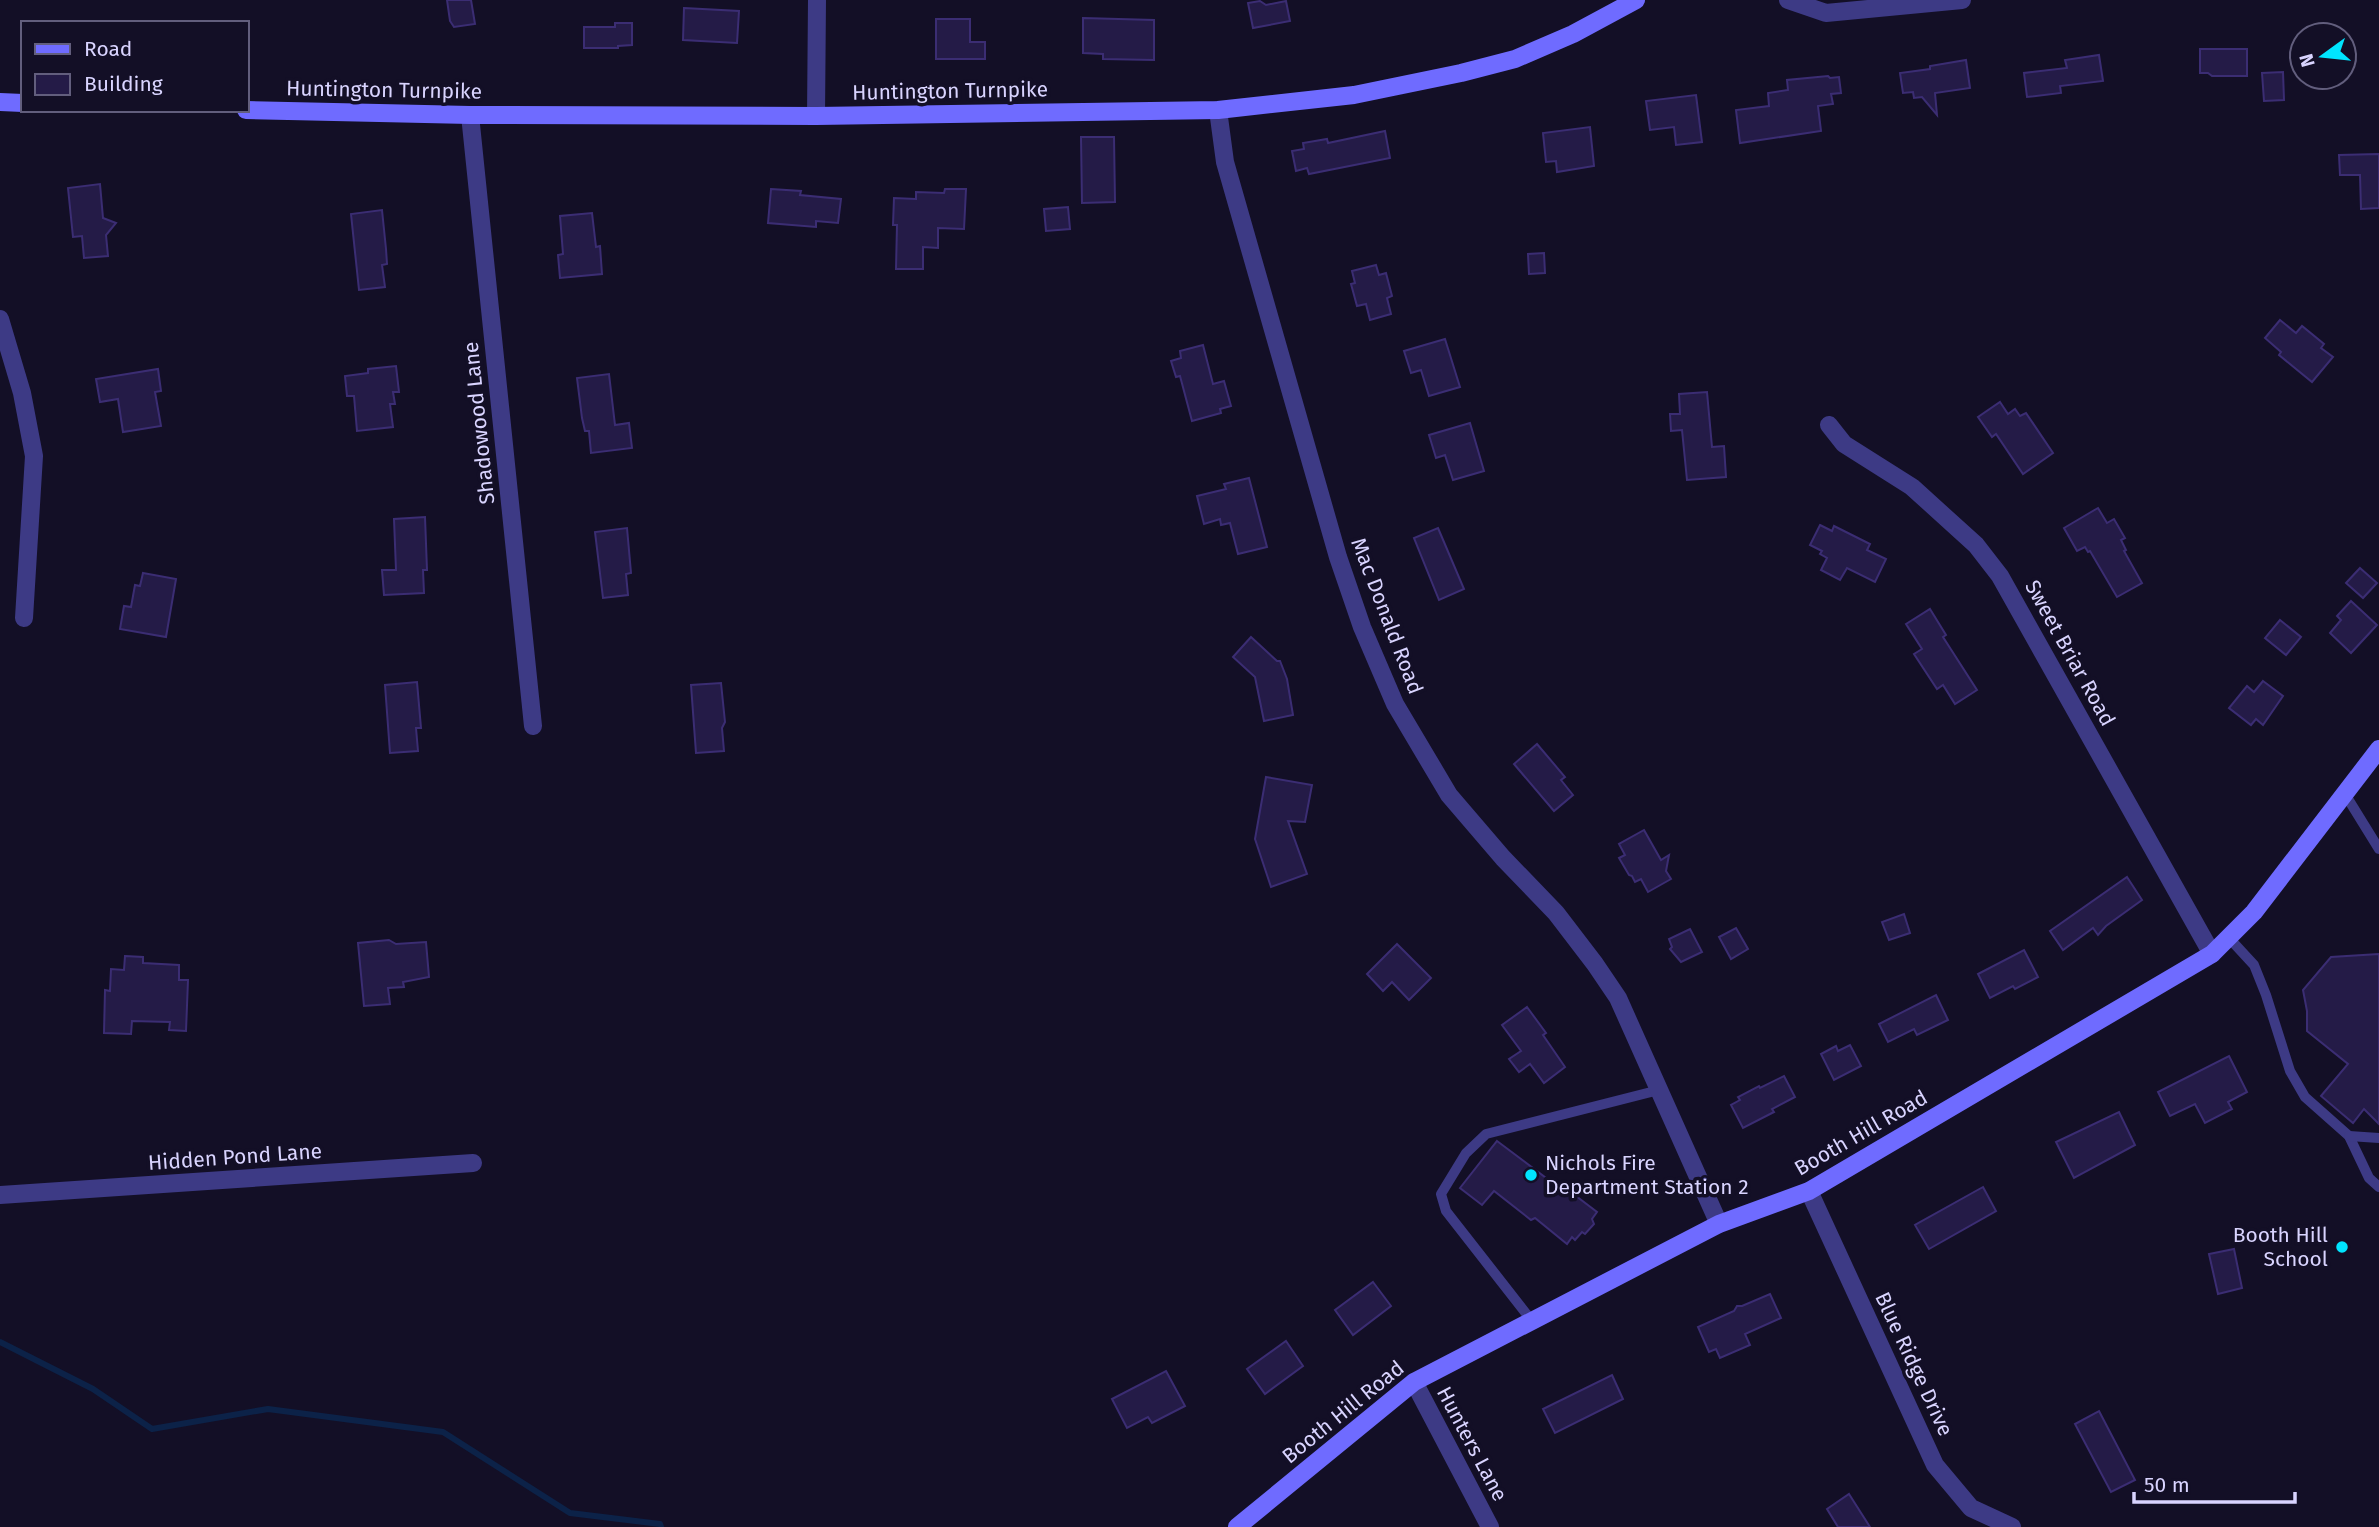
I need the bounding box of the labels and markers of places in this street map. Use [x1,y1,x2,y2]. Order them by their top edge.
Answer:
place label: Nichols Fire Department Station 2 [1545,1150,1749,1200]
marker: Nichols Fire Department Station 2 [1523,1167,1539,1183]
place label: Booth Hill School [2233,1222,2328,1272]
marker: Booth Hill School [2334,1239,2350,1255]

